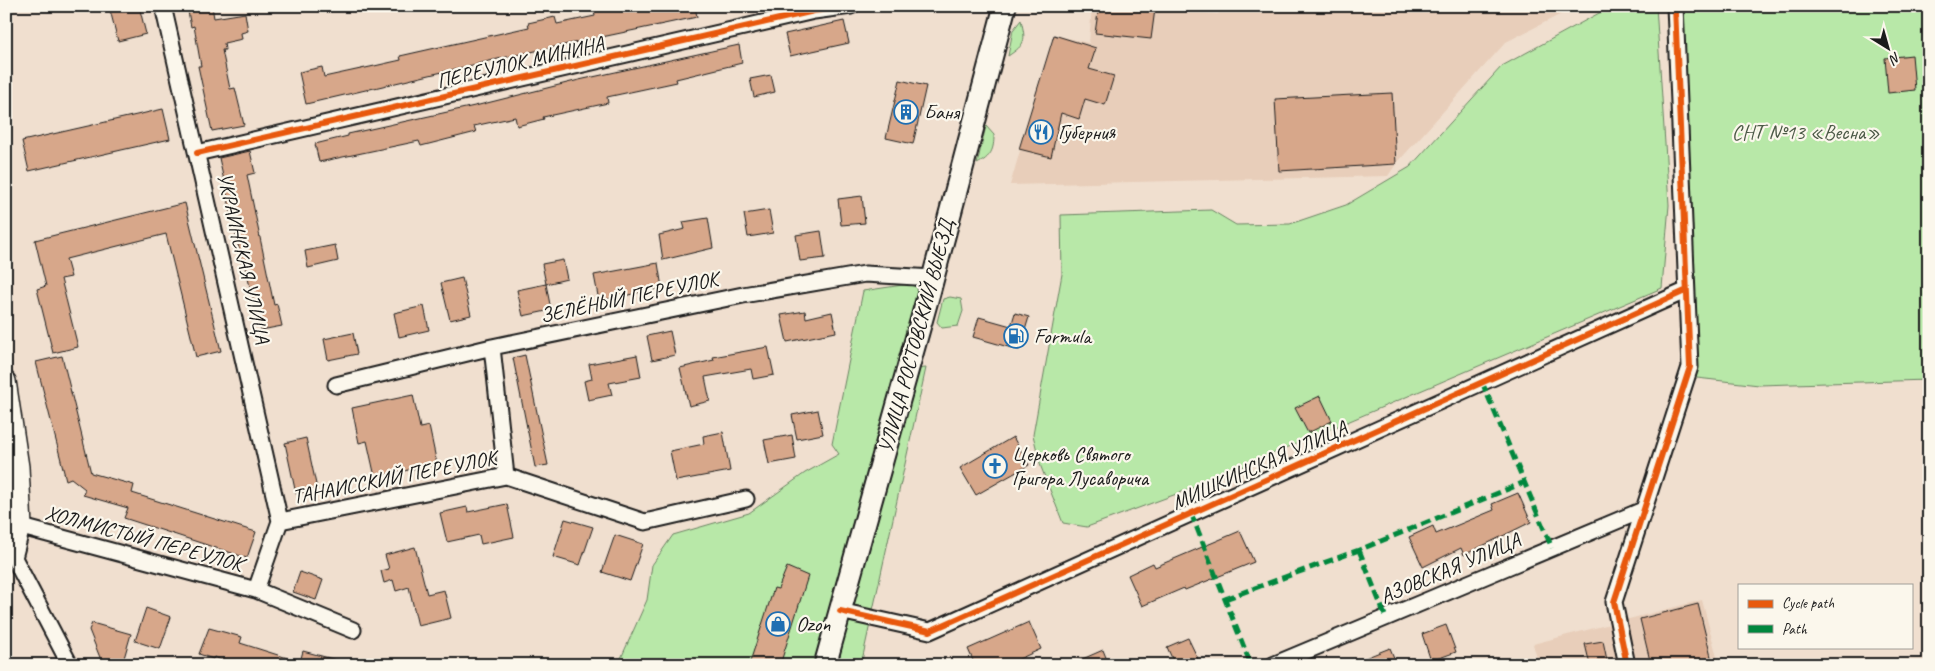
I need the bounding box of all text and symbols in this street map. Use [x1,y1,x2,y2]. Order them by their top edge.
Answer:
north arrow [1862,22,1912,72]
street label: ПЕРЕУЛОК МИНИНА [434,30,607,94]
text: N [1885,49,1904,69]
building icon: Баня [893,99,919,125]
place label: Баня [924,99,961,125]
restaurant icon: Губерния [1028,119,1054,145]
place label: Губерния [1058,119,1117,145]
park label: СНТ №13 «Весна» [1732,119,1880,145]
street label: УКРАИНСКАЯ УЛИЦА [212,170,276,346]
street label: УЛИЦА РОСТОВСКИЙ ВЫЕЗД [872,215,960,456]
street label: ЗЕЛЁНЫЙ ПЕРЕУЛОК [538,265,725,329]
fuel station icon: Formula [1003,323,1029,349]
place label: Formula [1034,323,1093,349]
street label: МИШКИНСКАЯ УЛИЦА [1167,414,1352,515]
place label: Церковь Святого Григора Лусаворича [1012,441,1150,491]
street label: ТАНАИССКИЙ ПЕРЕУЛОК [290,444,503,510]
church icon: Церковь Святого Григора Лусаворича [982,453,1008,479]
street label: ХОЛМИСТЫЙ ПЕРЕУЛОК [42,499,250,578]
street label: АЗОВСКАЯ УЛИЦА [1376,526,1525,609]
legend [1738,584,1912,648]
text: Cycle path [1782,594,1834,613]
shop icon: Ozon [765,611,791,637]
place label: Ozon [796,611,831,637]
text: Path [1782,620,1808,639]

